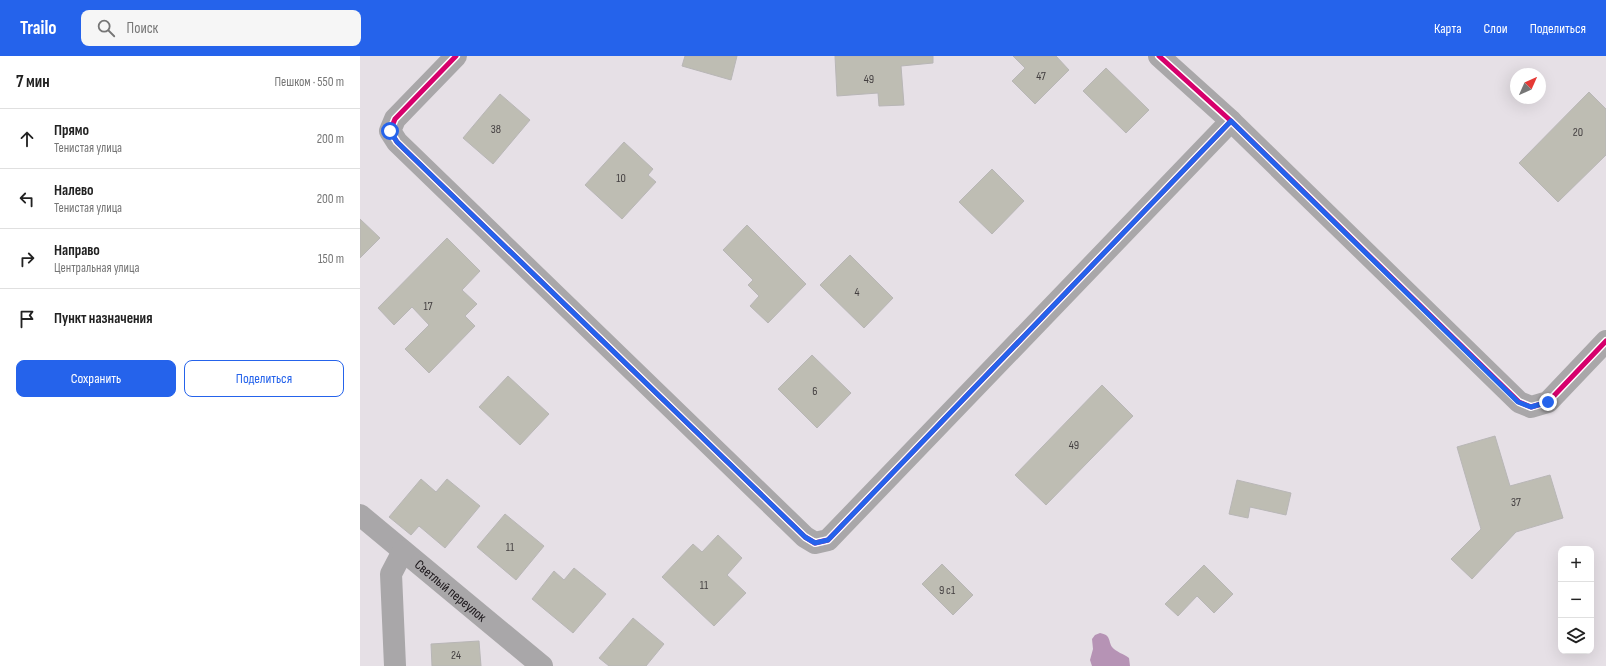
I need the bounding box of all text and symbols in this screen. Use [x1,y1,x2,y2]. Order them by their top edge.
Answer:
search box [81,10,361,46]
text: Trailo [20,17,57,40]
icon: search [95,17,117,39]
text: Поиск [127,19,158,38]
text: Карта [1434,20,1462,37]
text: Слои [1484,20,1508,37]
text: Поделиться [1530,20,1586,37]
north arrow [1510,68,1546,104]
house number: 47 [1036,69,1046,84]
text: 7 мин [16,72,50,92]
house number: 49 [864,72,874,87]
text: Пешком · 550 m [274,74,344,90]
text: Прямо [54,121,89,140]
route start [381,122,399,140]
house number: 38 [491,122,501,137]
house number: 20 [1573,125,1583,140]
icon: ahead [16,128,38,150]
text: 200 m [317,131,344,147]
text: Тенистая улица [54,140,122,156]
house number: 10 [616,171,626,186]
text: Налево [54,181,94,200]
icon: left [16,188,38,210]
text: 200 m [317,191,344,207]
text: Тенистая улица [54,200,122,216]
text: Направо [54,241,100,260]
icon: right [16,248,38,270]
text: 150 m [318,251,344,267]
text: Центральная улица [54,260,139,276]
house number: 4 [854,285,860,300]
house number: 17 [424,299,433,314]
icon: arrive [16,308,38,330]
text: Пункт назначения [54,309,152,328]
button: Сохранить [16,360,176,397]
button: Поделиться [184,360,344,397]
house number: 6 [812,384,818,399]
route end [1539,393,1557,411]
house number: 49 [1069,438,1079,453]
house number: 37 [1511,495,1521,510]
house number: 11 [506,540,515,555]
map controls [1558,546,1594,654]
button: + [1558,546,1594,582]
street label: Светлый переулок [411,556,490,626]
house number: 11 [700,578,709,593]
button: − [1558,582,1594,618]
house number: 9 с1 [939,583,956,598]
button: layers [1558,618,1594,654]
house number: 24 [451,648,461,663]

